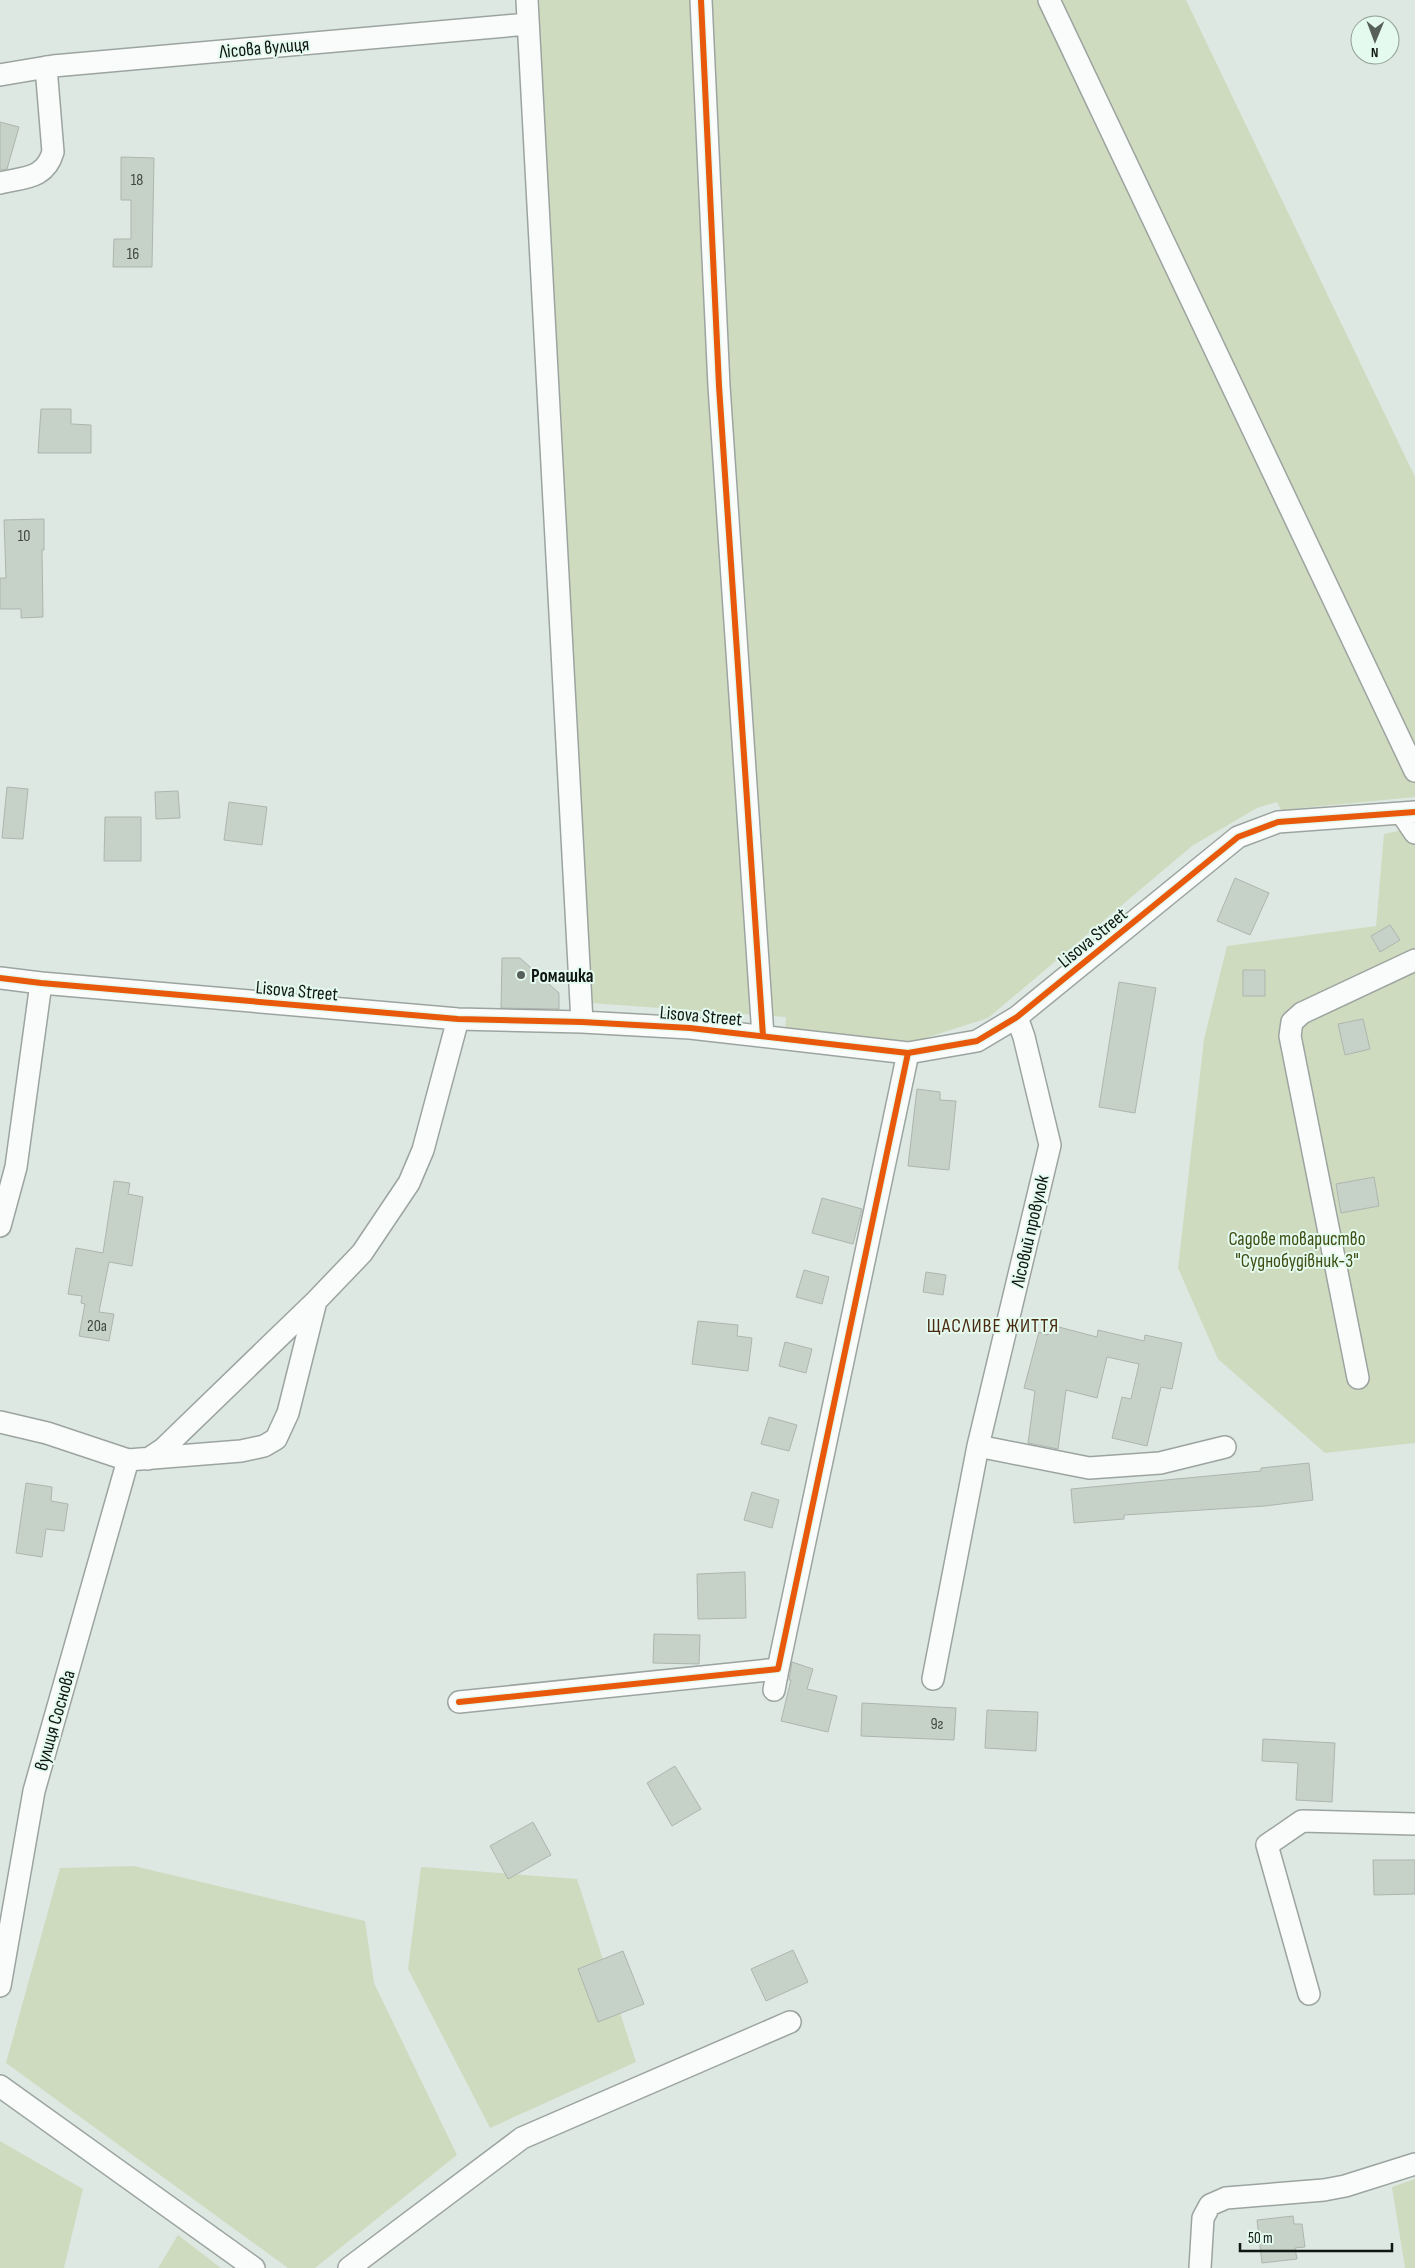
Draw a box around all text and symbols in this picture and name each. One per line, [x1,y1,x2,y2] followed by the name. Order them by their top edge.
[1350,15,1400,65] north arrow
[217,33,310,64] street label: Лісова вулиця
[1371,44,1379,61] text: N
[131,171,143,190] house number: 18
[127,245,139,264] house number: 16
[18,527,30,546] house number: 10
[1054,903,1132,973] street label: Lisova Street
[531,965,594,988] place label: Ромашка
[515,969,527,981] marker: Ромашка
[255,976,339,1007] street label: Lisova Street
[659,1001,743,1032] street label: Lisova Street
[1006,1172,1055,1291] street label: Лісовий провулок
[1228,1228,1366,1273] park label: Садове товариство "Суднобудівник-3"
[927,1314,1059,1338] district label: ЩАСЛИВЕ ЖИТТЯ
[87,1317,107,1336] house number: 20а
[30,1667,81,1773] street label: вулиця Соснова
[931,1715,944,1734] house number: 9г
[1240,2220,1392,2252] scale bar
[1248,2229,1273,2248] text: 50 m

